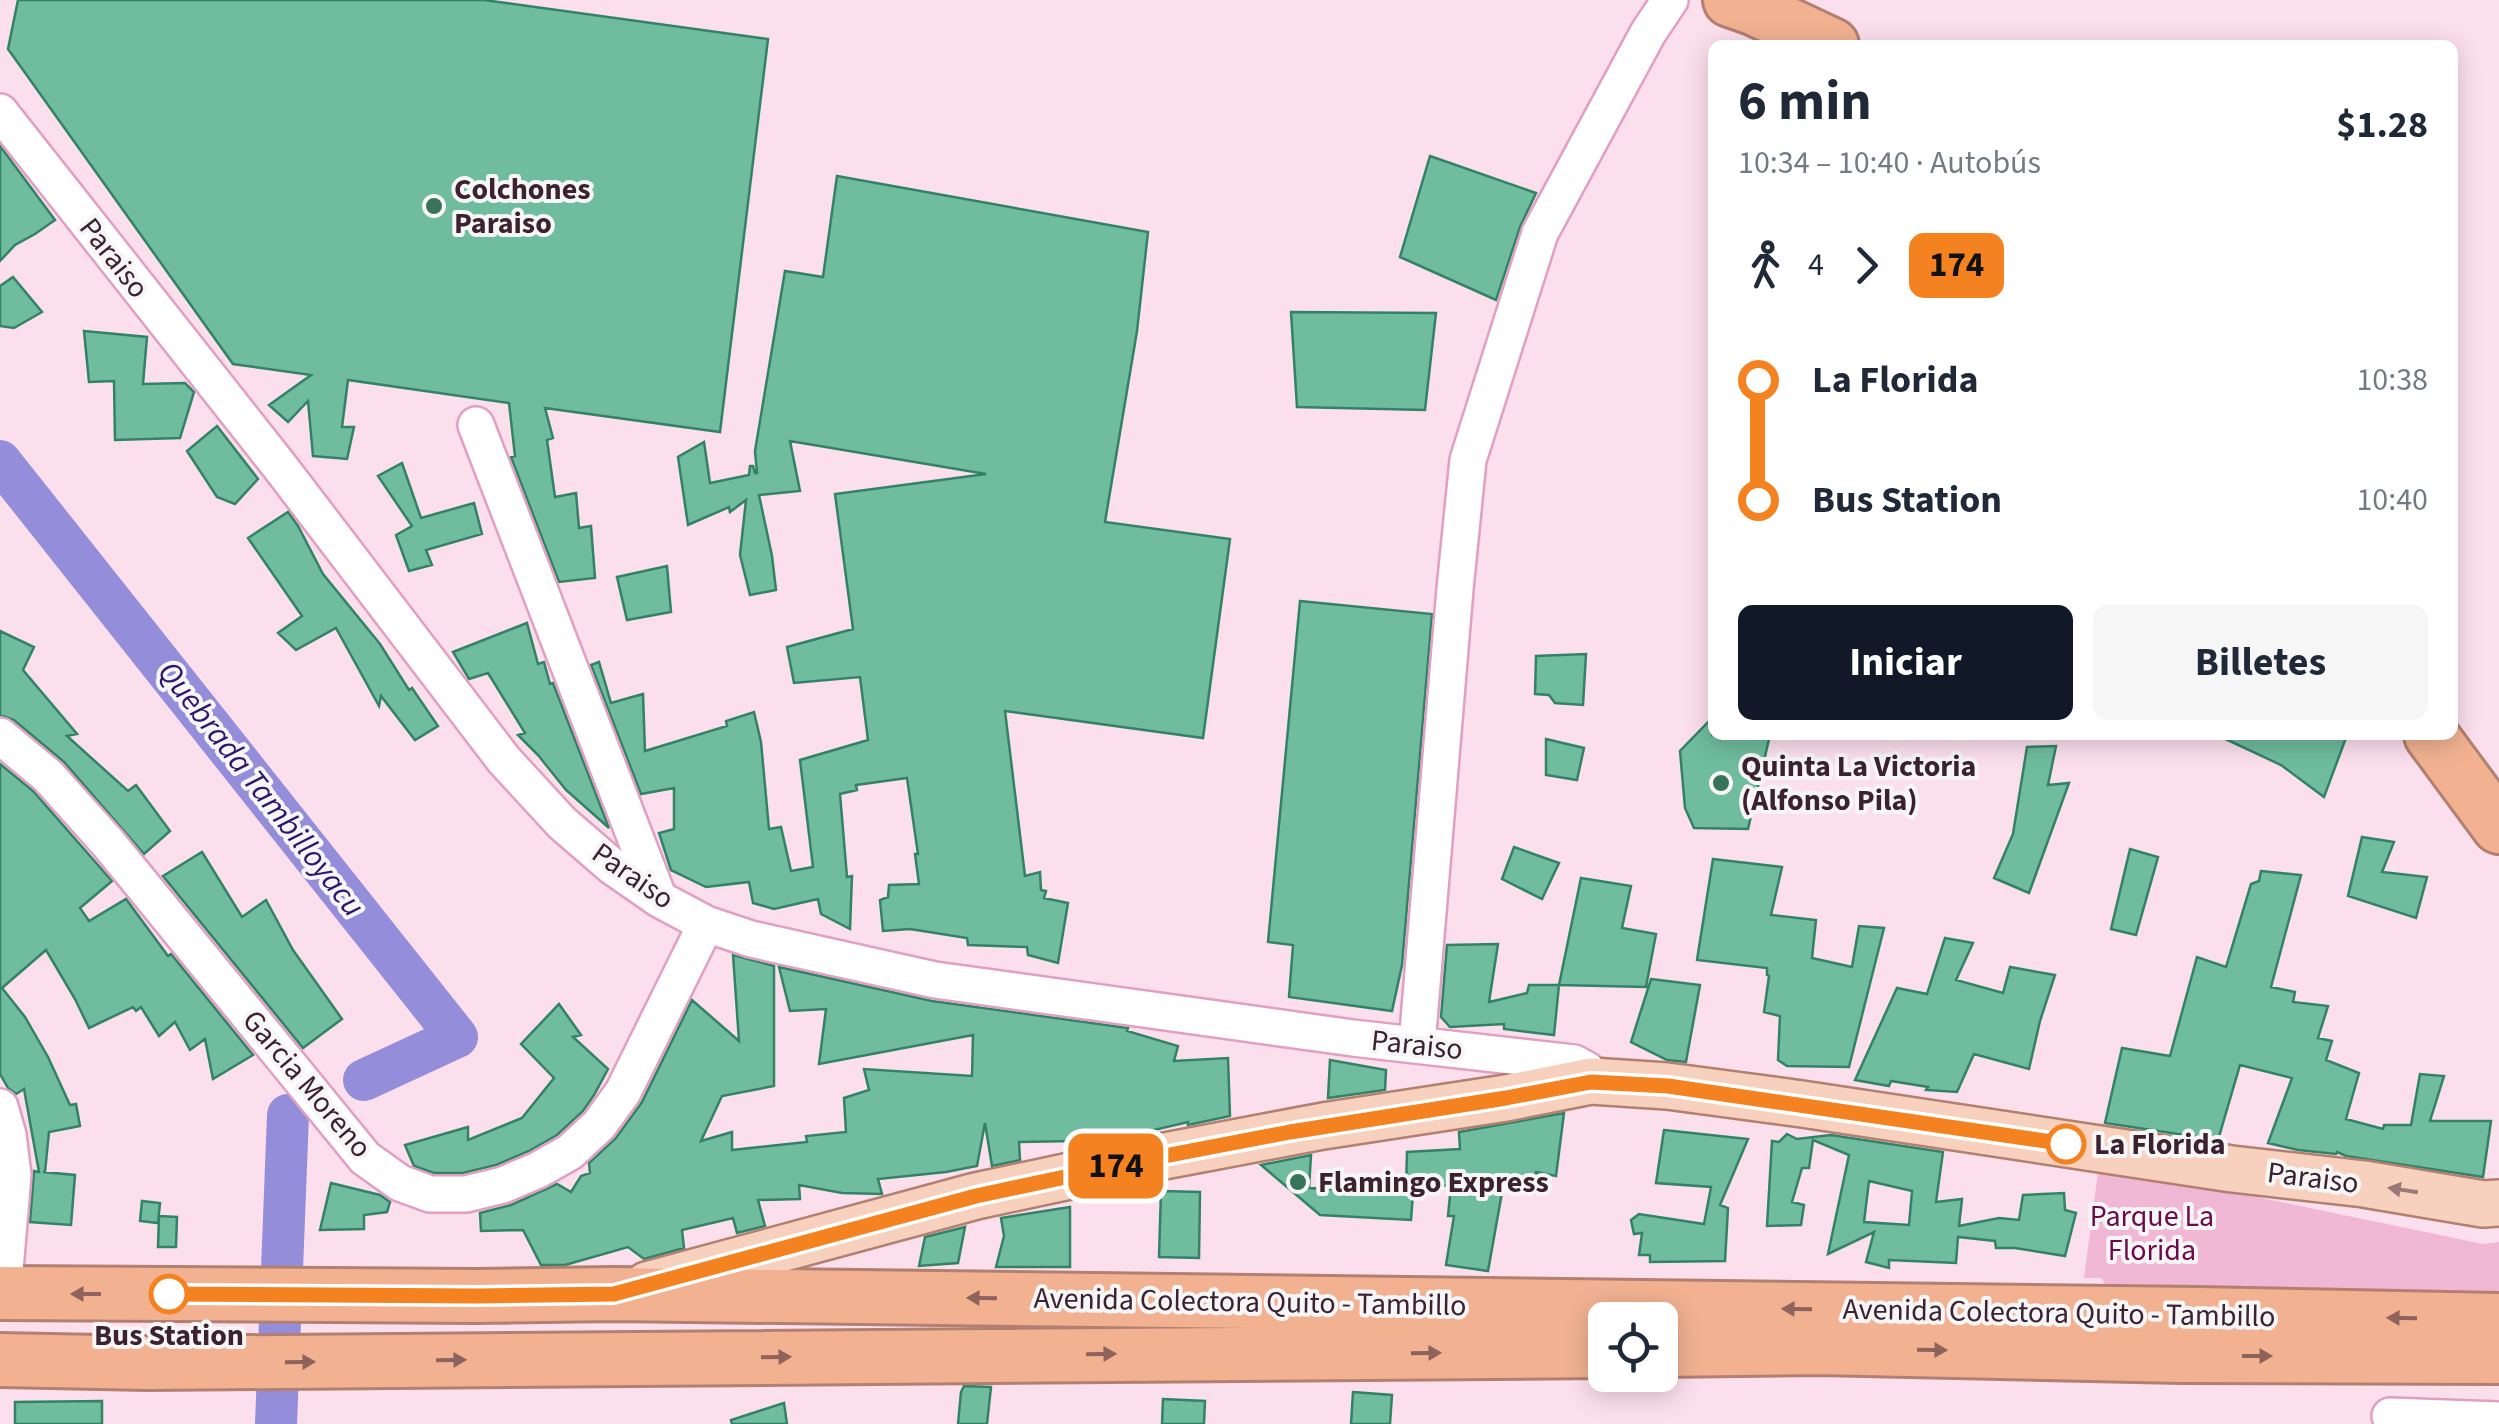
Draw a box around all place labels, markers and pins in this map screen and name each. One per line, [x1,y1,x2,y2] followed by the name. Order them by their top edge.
[454,168,591,245] place label: Colchones Paraiso
[423,195,445,217] marker: Colchones Paraiso
[1741,745,1976,822] place label: Quinta La Victoria (Alfonso Pila)
[1710,772,1732,794] marker: Quinta La Victoria (Alfonso Pila)
[2094,1123,2226,1166] place label: La Florida
[2047,1125,2085,1163] marker: La Florida
[1318,1161,1549,1204] place label: Flamingo Express
[1287,1171,1309,1193] marker: Flamingo Express
[150,1275,188,1313] marker: Bus Station
[94,1314,244,1357] place label: Bus Station

